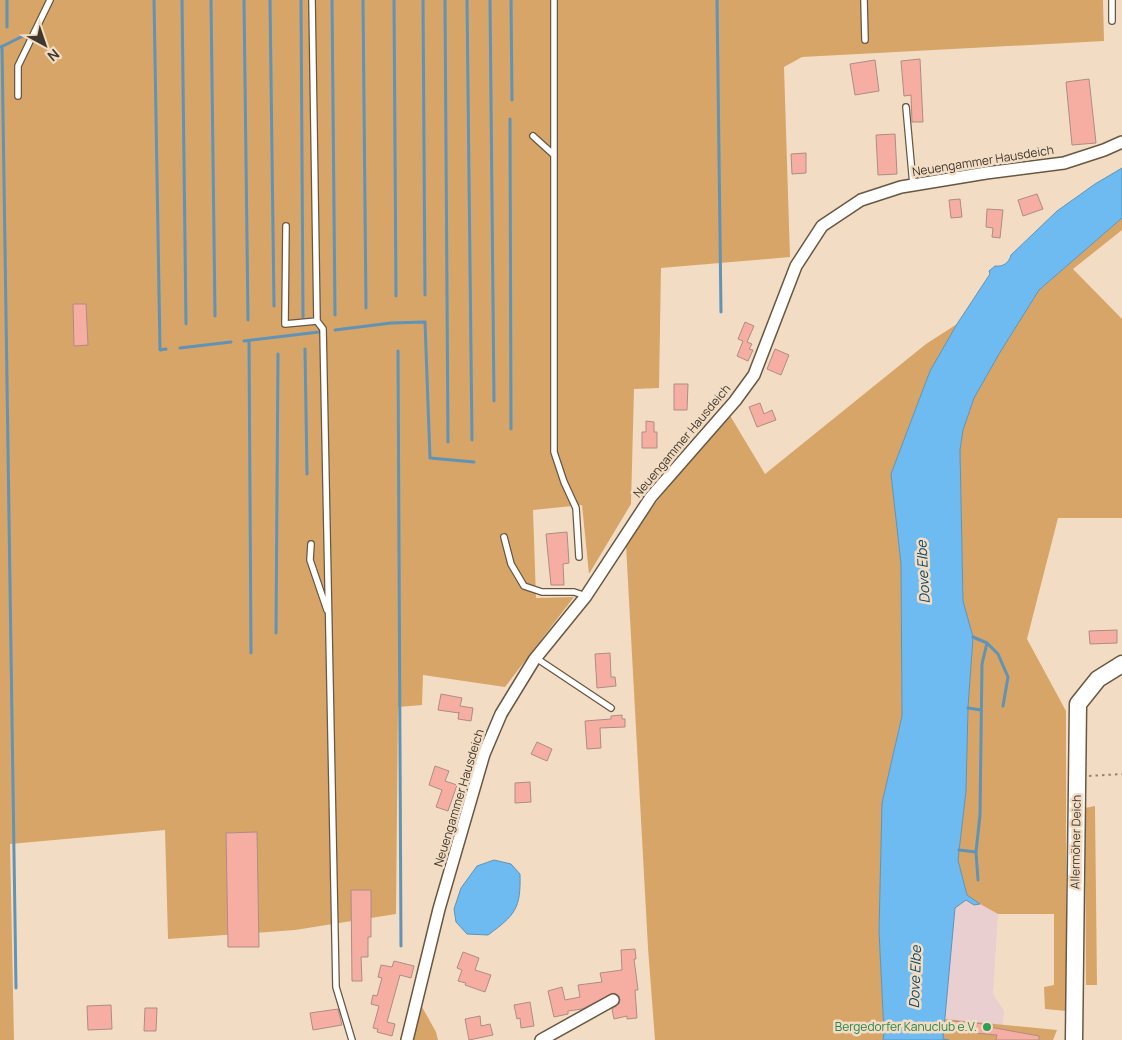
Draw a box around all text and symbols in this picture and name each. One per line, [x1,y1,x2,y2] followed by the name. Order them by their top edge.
[20,20,70,70] north arrow
[44,45,64,66] text: N
[911,141,1055,180] street label: Neuengammer Hausdeich
[629,380,734,501] street label: Neuengammer Hausdeich
[911,539,934,604] water label: Dove Elbe
[429,727,488,869] street label: Neuengammer Hausdeich
[1066,795,1085,889] street label: Allermöher Deich
[904,944,925,1009] water label: Dove Elbe
[835,1018,977,1035] place label: Bergedorfer Kanuclub e.V.
[981,1021,993,1033] marker: Bergedorfer Kanuclub e.V.

